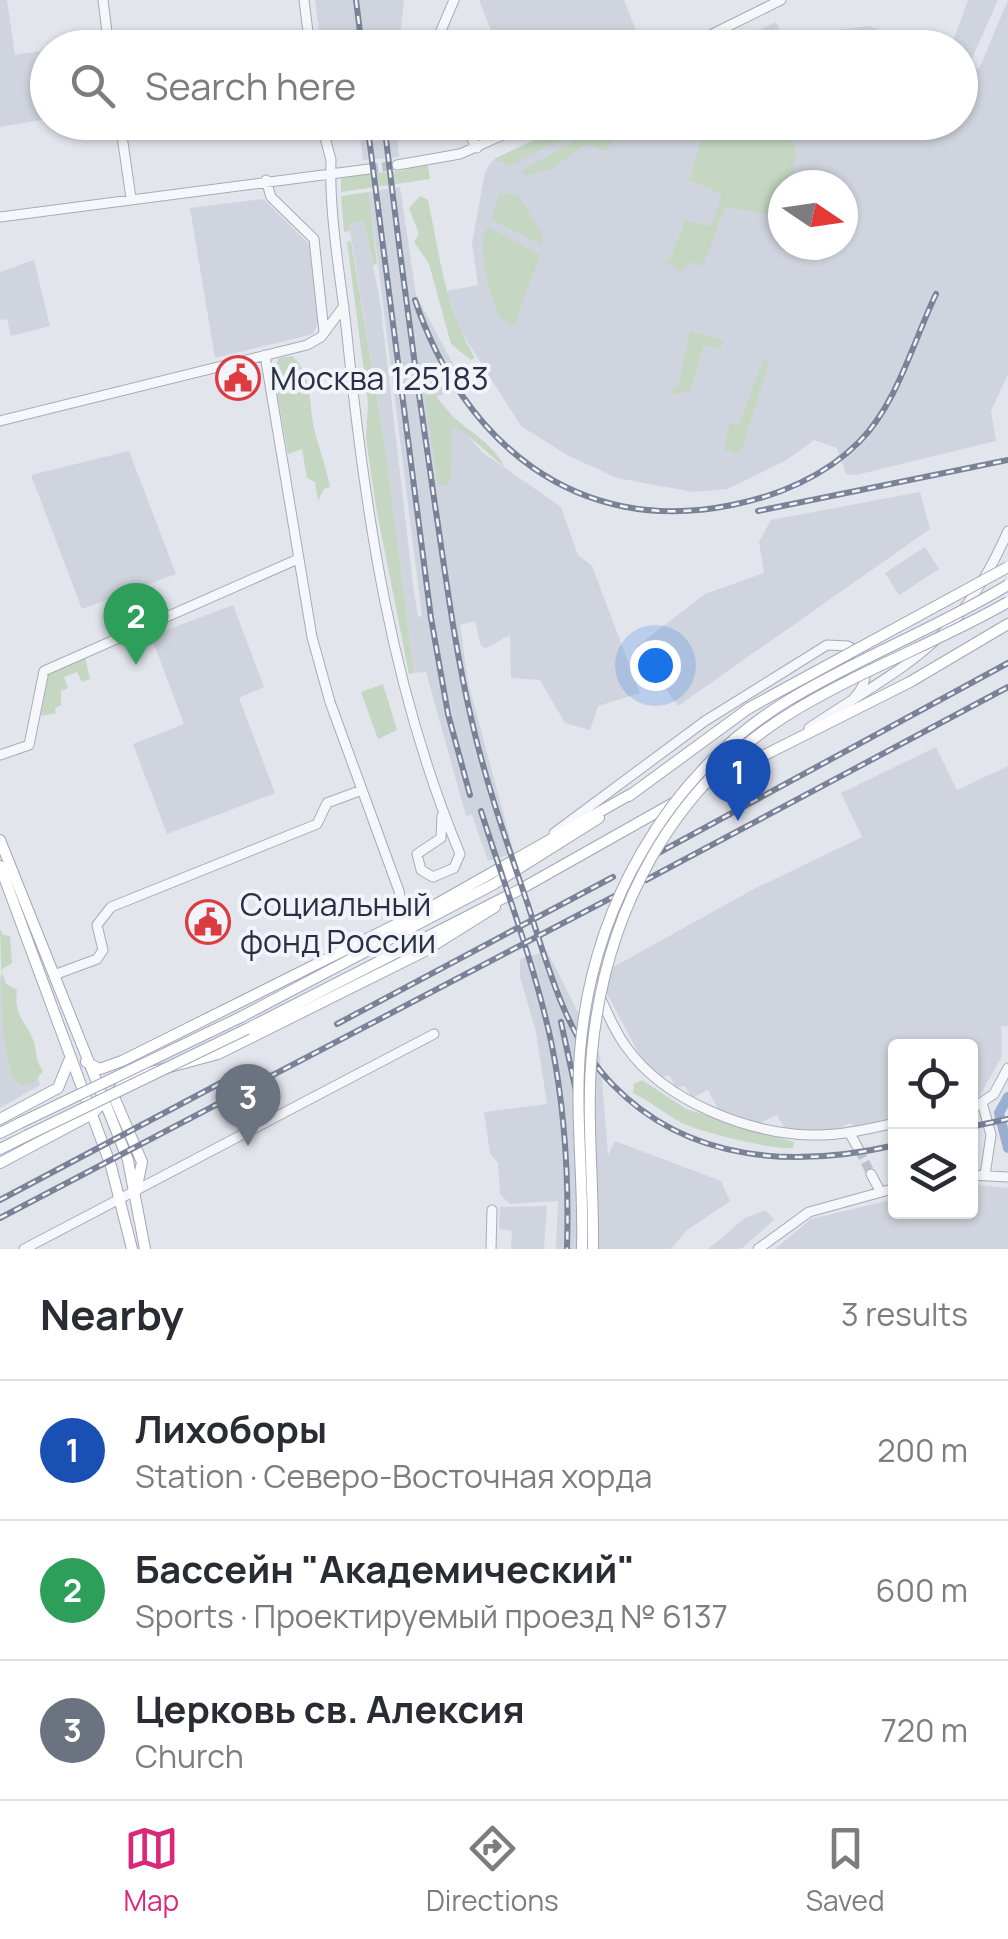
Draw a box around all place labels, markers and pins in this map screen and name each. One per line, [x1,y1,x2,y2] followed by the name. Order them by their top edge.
[215,355,261,401] public building icon: Москва 125183
[270,356,489,400] place label: Москва 125183
[104,582,168,665] pin: 2
[706,738,770,821] pin: 1
[240,882,436,963] place label: Социальный фонд России
[185,899,231,945] public building icon: Социальный фонд России
[216,1064,280,1146] pin: 3

